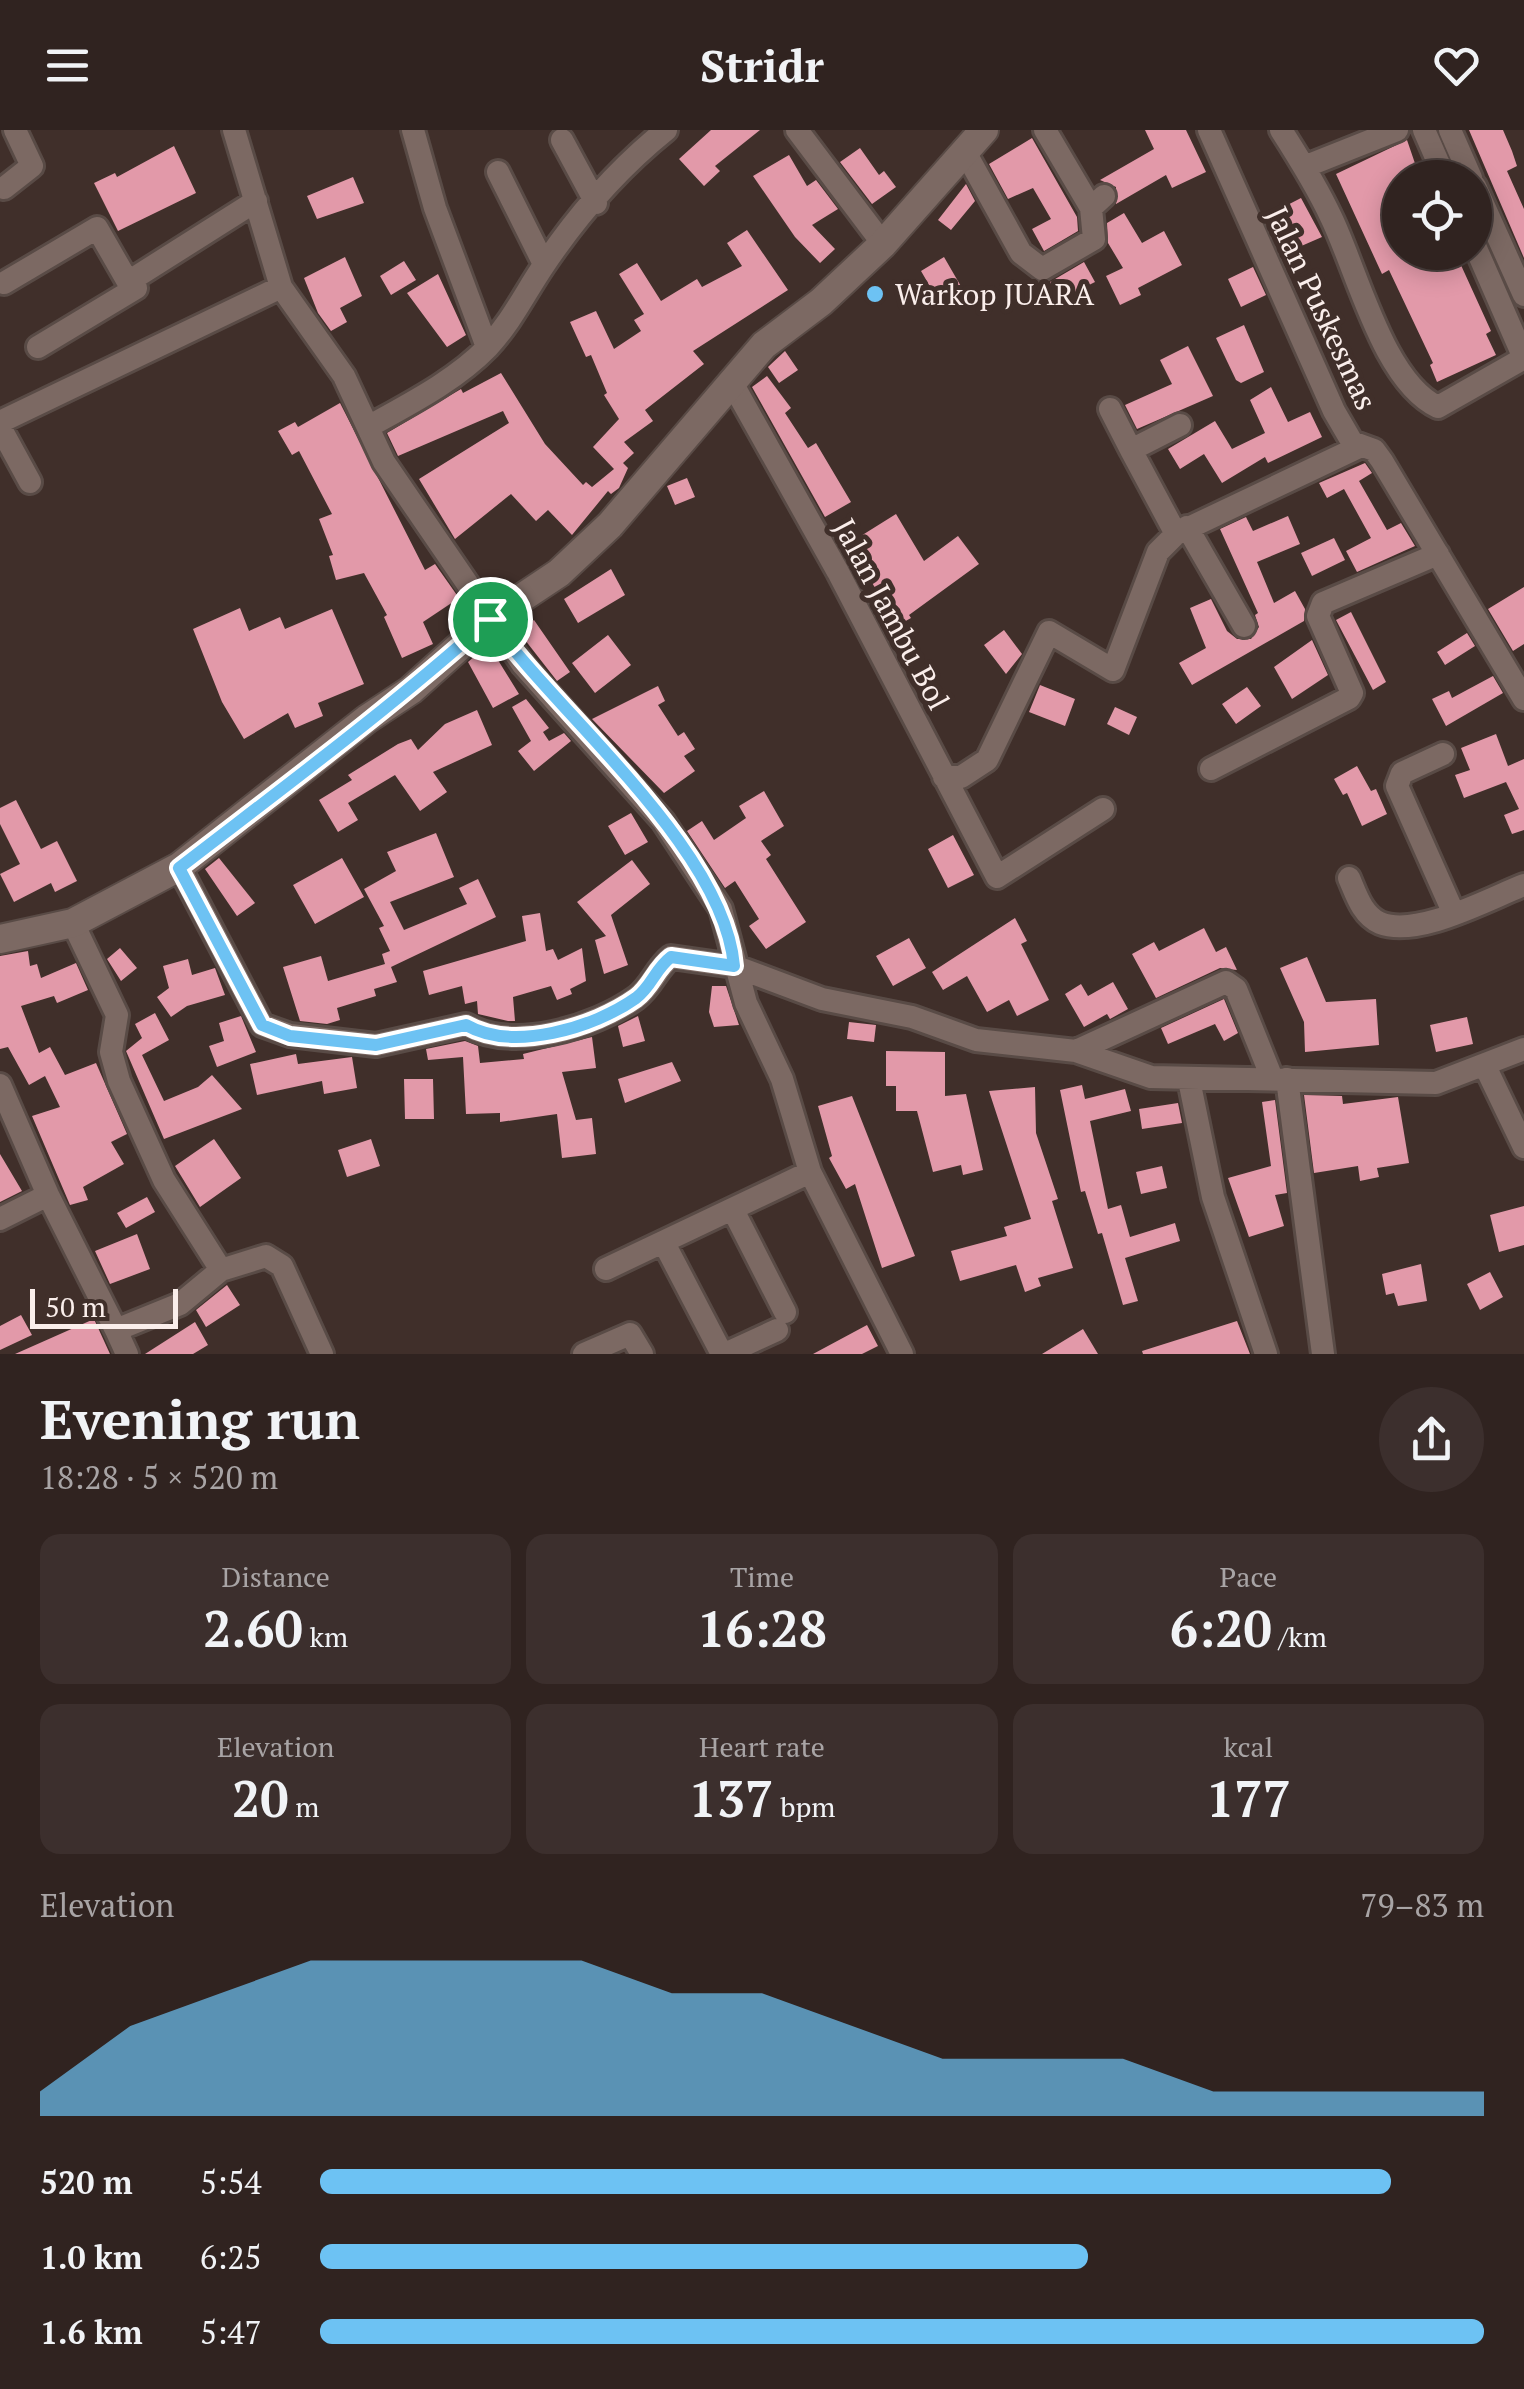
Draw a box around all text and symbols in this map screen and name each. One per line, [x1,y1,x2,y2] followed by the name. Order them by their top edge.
[700,35,824,95] text: Stridr
[40,38,95,93] icon: menu
[1429,38,1484,93] icon: heart
[1382,160,1492,270] map controls
[1382,160,1492,270] button: locate
[1257,200,1387,416] street label: Jalan Puskesmas
[895,274,1095,314] place label: Warkop JUARA
[864,283,886,305] marker: Warkop JUARA
[825,512,959,716] street label: Jalan Jambu Bol
[448,577,533,662] pin
[463,592,518,647] icon: arrive
[30,1284,178,1328] scale bar
[45,1288,106,1325] text: 50 m
[40,1382,360,1455] text: Evening run
[1379,1387,1484,1492] button: share
[40,1456,278,1498] text: 18:28 · 5 × 520 m
[222,1558,330,1595] text: Distance
[730,1558,794,1595] text: Time
[1220,1558,1277,1595] text: Pace
[203,1595,303,1661] text: 2.60
[697,1595,827,1661] text: 16:28
[1170,1595,1272,1661] text: 6:20
[303,1618,348,1655] text: km
[1272,1618,1327,1655] text: /km
[217,1728,334,1765] text: Elevation
[699,1728,825,1765] text: Heart rate
[1223,1728,1273,1765] text: kcal
[232,1765,288,1831] text: 20
[689,1765,773,1831] text: 137
[1206,1765,1291,1831] text: 177
[288,1788,319,1825] text: m
[773,1788,835,1825] text: bpm
[40,1884,174,1926] text: Elevation
[1360,1884,1484,1926] text: 79–83 m
[40,2161,132,2203] text: 520 m
[200,2161,262,2203] text: 5:54
[40,2236,143,2278] text: 1.0 km
[200,2236,262,2278] text: 6:25
[40,2311,143,2353] text: 1.6 km
[200,2311,262,2353] text: 5:47

